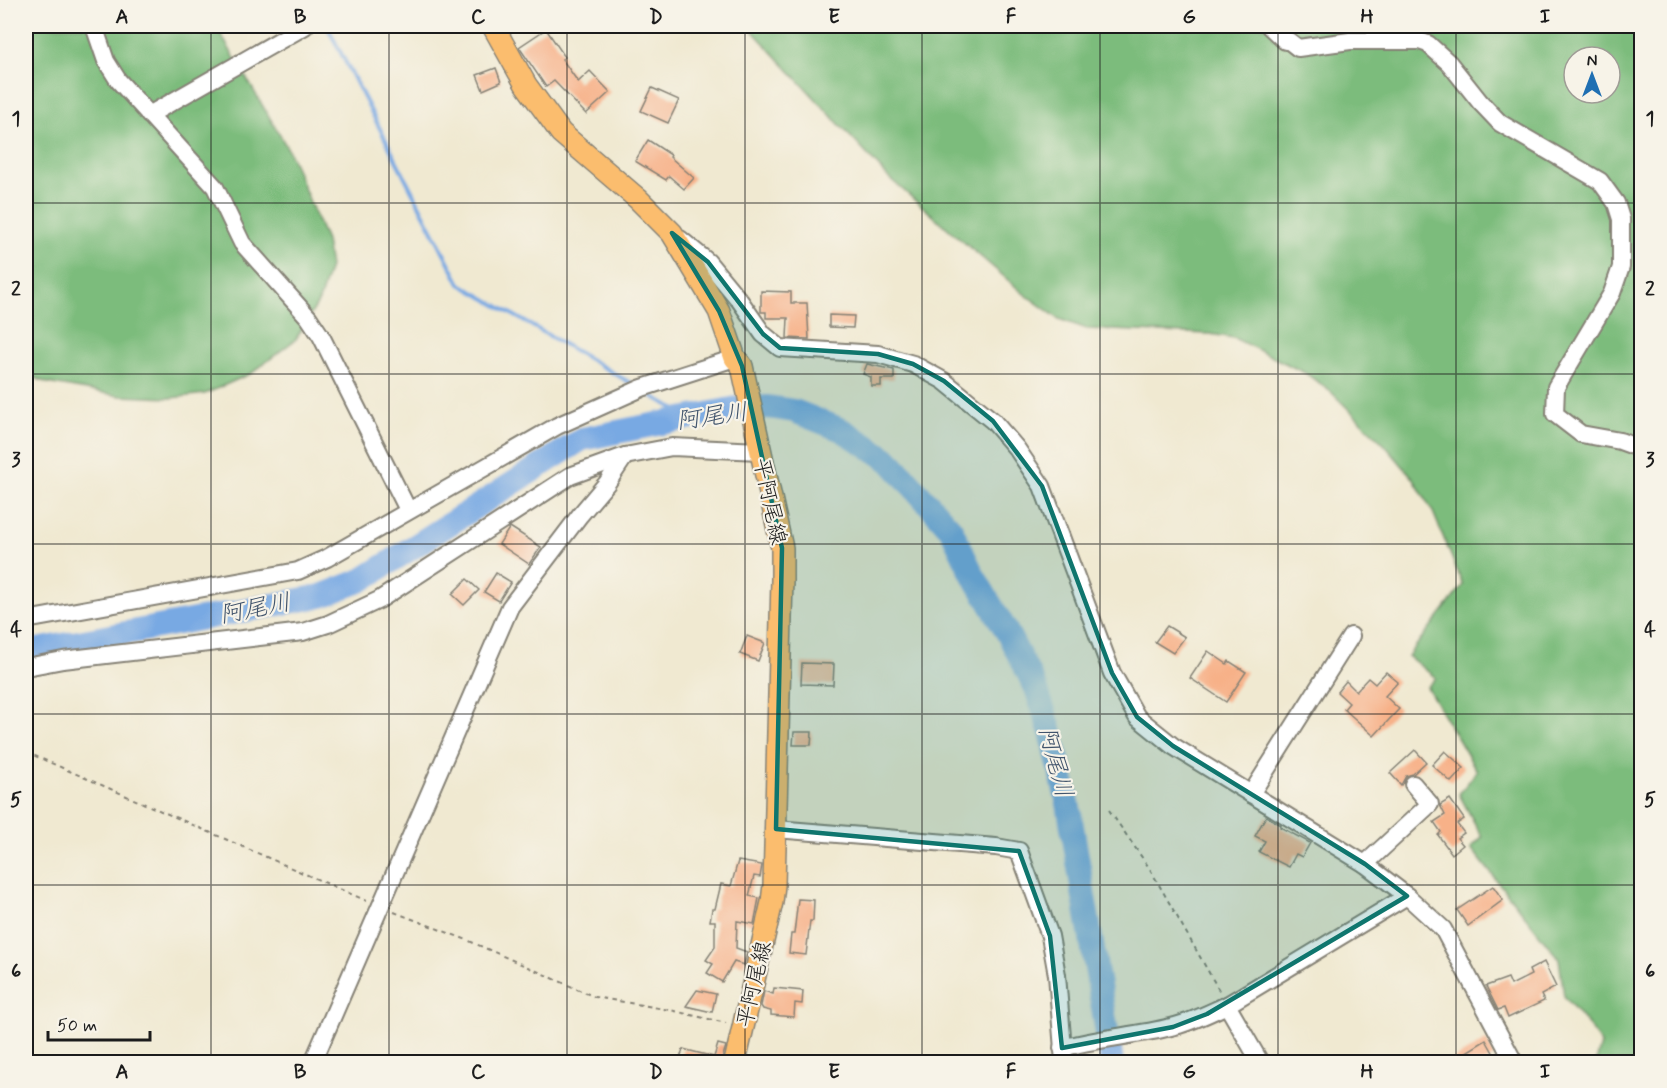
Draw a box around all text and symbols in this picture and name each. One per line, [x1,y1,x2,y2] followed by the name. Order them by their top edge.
[115,4,129,31] text: A
[294,4,307,31] text: B
[471,4,486,31] text: C
[649,4,663,31] text: D
[828,4,840,31] text: E
[1006,4,1017,31] text: F
[1182,4,1196,31] text: G
[1360,4,1374,31] text: H
[1540,4,1550,31] text: I
[1562,45,1622,105] north arrow
[1587,51,1597,72] text: N
[12,106,20,133] text: 1
[1646,106,1654,133] text: 1
[11,276,21,303] text: 2
[1645,276,1655,303] text: 2
[674,397,750,438] water label: 阿尾川
[11,447,21,474] text: 3
[1645,447,1655,474] text: 3
[746,455,792,547] street label: 平阿尾線
[217,587,294,632] water label: 阿尾川
[10,617,22,644] text: 4
[1644,617,1656,644] text: 4
[1030,724,1079,801] water label: 阿尾川
[10,787,22,814] text: 5
[1644,787,1656,814] text: 5
[731,938,778,1030] street label: 平阿尾線
[11,958,21,985] text: 6
[1645,958,1655,985] text: 6
[48,1004,150,1042] scale bar
[57,1014,97,1038] text: 50 m
[115,1059,129,1086] text: A
[294,1059,307,1086] text: B
[471,1059,486,1086] text: C
[649,1059,663,1086] text: D
[828,1059,840,1086] text: E
[1006,1059,1017,1086] text: F
[1182,1059,1196,1086] text: G
[1360,1059,1374,1086] text: H
[1540,1059,1550,1086] text: I

